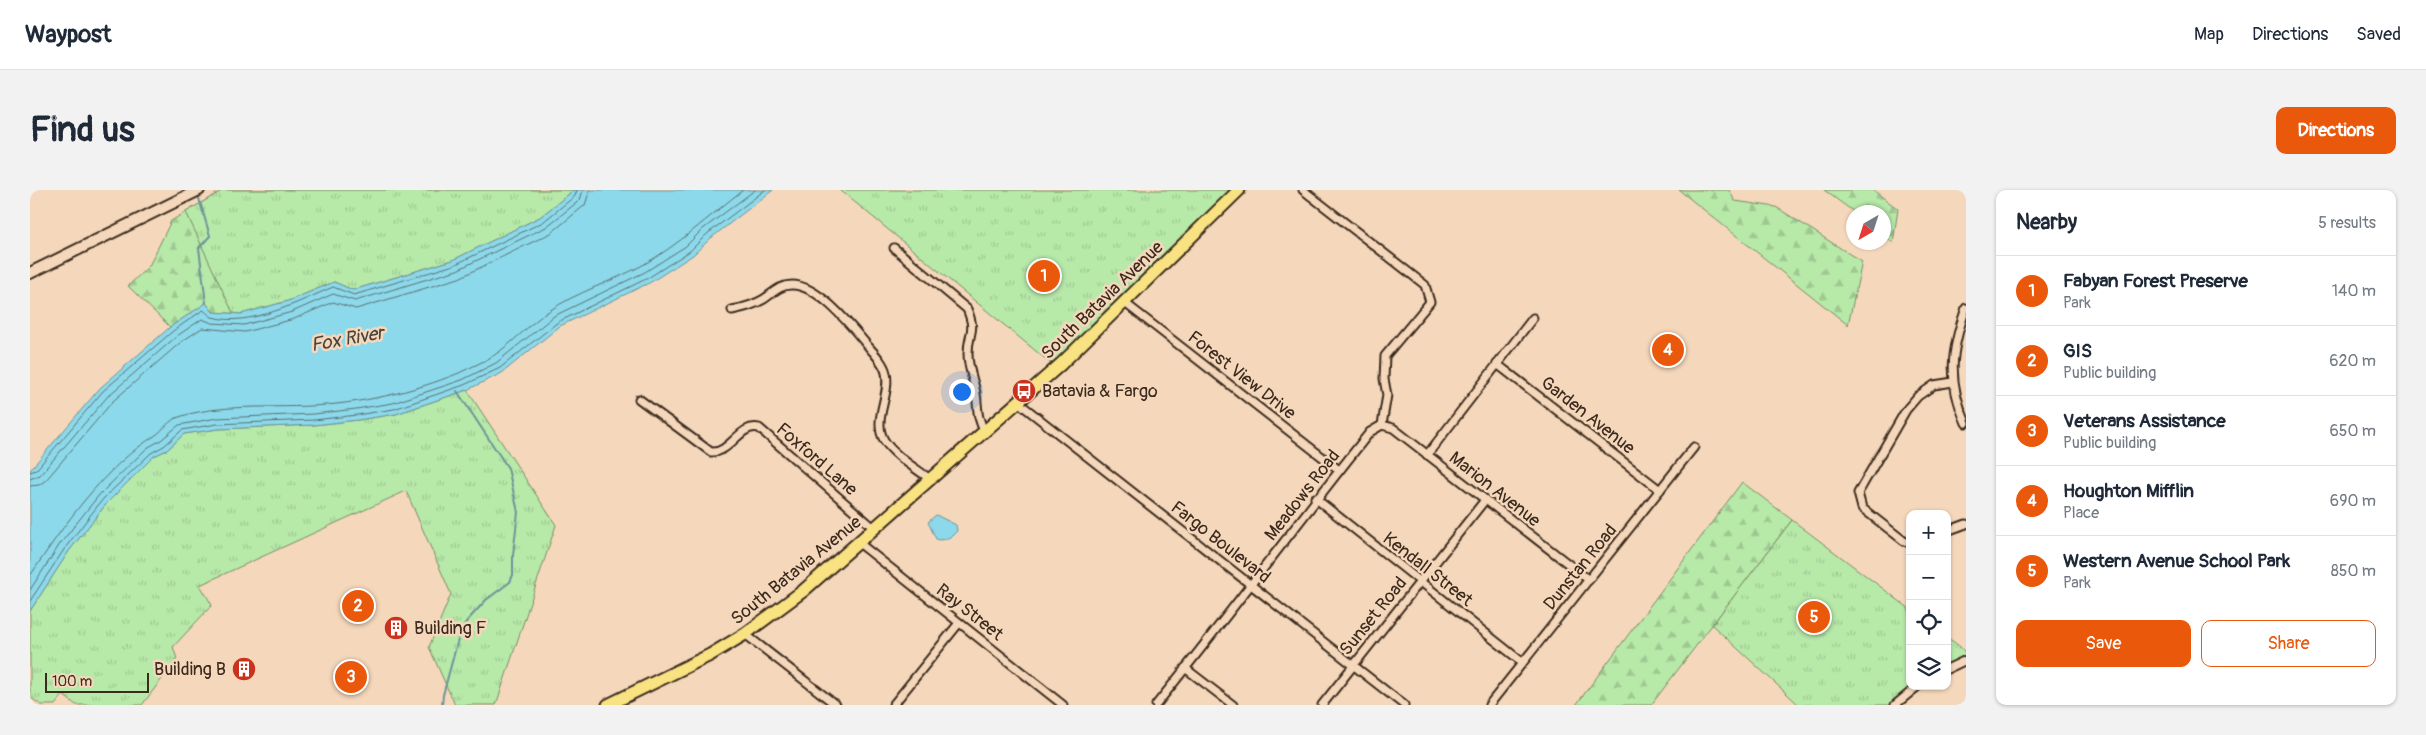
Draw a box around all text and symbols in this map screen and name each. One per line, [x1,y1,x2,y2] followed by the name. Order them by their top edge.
[25,20,112,49] text: Waypost
[2194,23,2224,46] text: Map
[2252,23,2328,46] text: Directions
[2356,23,2401,46] text: Saved
[2276,107,2396,154] button: Directions
[30,108,135,152] text: Find us
[1846,205,1891,250] north arrow
[2016,209,2077,236] text: Nearby
[2318,213,2376,233] text: 5 results
[1036,236,1168,365] street label: South Batavia Avenue
[1028,257,1060,295] pin: 1
[2063,269,2248,293] text: Fabyan Forest Preserve
[2029,281,2035,301] text: 1
[2332,281,2376,301] text: 140 m
[2063,293,2091,313] text: Park
[309,320,388,357] water label: Fox River
[1183,326,1301,425] street label: Forest View Drive
[1652,331,1684,369] pin: 4
[2063,339,2092,363] text: GIS
[2028,351,2036,371] text: 2
[2329,351,2376,371] text: 620 m
[2063,363,2156,383] text: Public building
[1536,371,1640,459] street label: Garden Avenue
[1011,378,1037,404] bus stop icon: Batavia & Fargo
[949,379,975,405] your location
[1042,380,1158,403] place label: Batavia & Fargo
[2063,409,2226,433] text: Veterans Assistance
[771,418,862,501] street label: Foxford Lane
[2028,421,2036,441] text: 3
[2329,421,2376,441] text: 650 m
[2063,433,2156,453] text: Public building
[1260,445,1345,546] street label: Meadows Road
[1444,447,1545,532] street label: Marion Avenue
[2063,479,2194,503] text: Houghton Mifflin
[2027,491,2037,511] text: 4
[2330,491,2376,511] text: 690 m
[1166,496,1275,589] street label: Fargo Boulevard
[2063,503,2099,523] text: Place
[1906,510,1951,690] map controls
[1906,510,1951,555] button: +
[726,511,866,630] street label: South Batavia Avenue
[1539,520,1622,615] street label: Dunstan Road
[1378,527,1478,612] street label: Kendall Street
[2063,549,2290,573] text: Western Avenue School Park
[1906,555,1951,600] button: −
[2028,561,2036,581] text: 5
[2331,561,2376,581] text: 850 m
[1335,572,1412,660] street label: Sunset Road
[2063,573,2091,593] text: Park
[931,579,1009,646] street label: Ray Street
[342,587,374,625] pin: 2
[1798,598,1830,636] pin: 5
[1906,600,1951,645] button: locate
[383,615,409,641] building icon: Building F
[414,617,487,640] place label: Building F
[2016,620,2191,667] button: Save
[2201,620,2376,667] button: Share
[1906,645,1951,690] button: layers
[231,656,257,682] building icon: Building B
[154,658,226,681] place label: Building B
[335,658,367,696] pin: 3
[45,670,149,693] scale bar
[52,673,92,690] text: 100 m

